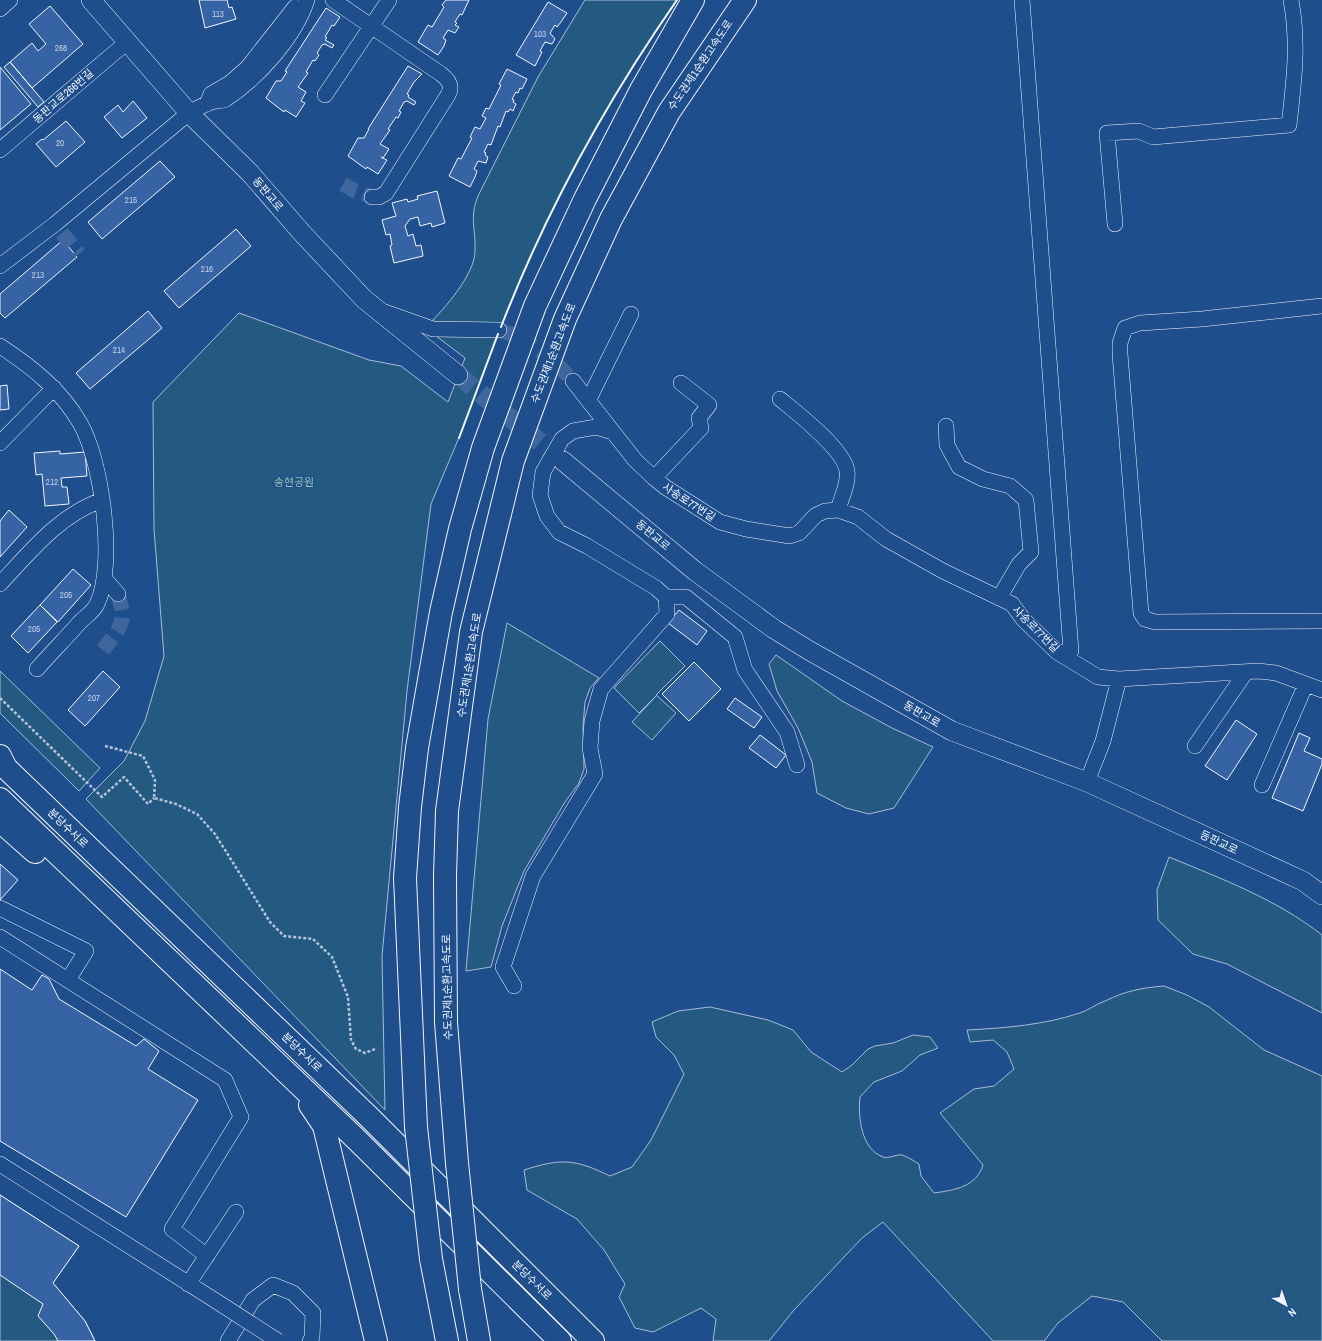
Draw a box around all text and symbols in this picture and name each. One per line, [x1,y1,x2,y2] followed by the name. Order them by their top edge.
[212,8,224,20] house number: 113
[664,17,736,113] street label: 수도권제1순환고속도로
[534,28,546,40] house number: 103
[55,42,67,54] house number: 268
[30,66,96,126] street label: 동판교로266번길
[56,137,64,149] house number: 20
[250,174,286,214] street label: 동판교로
[125,194,137,206] house number: 215
[201,263,213,275] house number: 216
[32,269,44,281] house number: 213
[527,301,579,405] street label: 수도권제1순환고속도로
[113,344,125,356] house number: 214
[274,475,314,489] park label: 송현공원
[46,476,58,488] house number: 212
[660,480,718,524] street label: 사송로77번길
[633,517,673,553] street label: 동판교로
[60,589,72,601] house number: 205
[1010,603,1062,655] street label: 사송로77번길
[454,611,484,719] street label: 수도권제1순환고속도로
[28,623,40,635] house number: 205
[88,692,100,704] house number: 207
[901,698,943,730] street label: 동판교로
[45,805,91,851] street label: 분당수서로
[1198,827,1240,857] street label: 동판교로
[439,934,455,1040] street label: 수도권제1순환고속도로
[279,1029,325,1075] street label: 분당수서로
[509,1257,555,1303] street label: 분당수서로
[1266,1285,1306,1325] north arrow
[1285,1305,1299,1320] text: N

